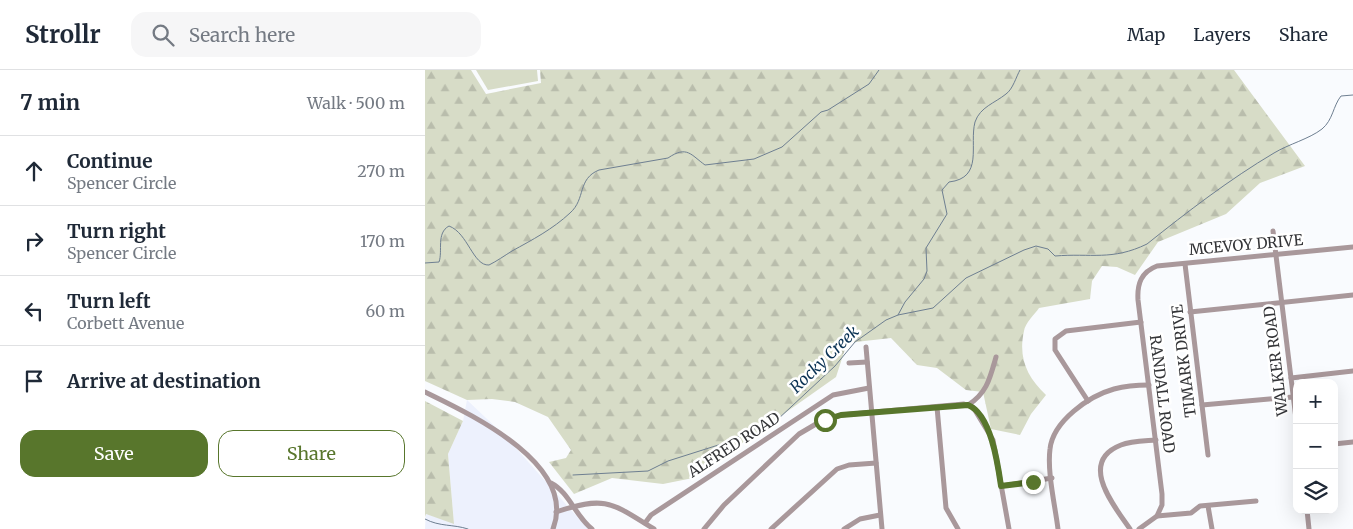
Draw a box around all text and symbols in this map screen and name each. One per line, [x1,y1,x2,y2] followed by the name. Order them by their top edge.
[131,12,481,57] search box
[25,19,101,50] text: Strollr
[149,21,177,49] icon: search
[189,23,295,47] text: Search here
[1127,23,1165,46] text: Map
[1193,23,1251,46] text: Layers
[1279,23,1328,46] text: Share
[20,89,80,116] text: 7 min
[307,93,405,113] text: Walk · 500 m
[67,149,153,173] text: Continue
[20,157,48,185] icon: ahead
[357,161,405,181] text: 270 m
[67,173,176,193] text: Spencer Circle
[67,219,166,243] text: Turn right
[20,227,48,255] icon: right
[1188,230,1304,259] street label: MCEVOY DRIVE
[360,231,405,251] text: 170 m
[67,243,176,263] text: Spencer Circle
[67,289,151,313] text: Turn left
[20,297,48,325] icon: left
[365,301,405,321] text: 60 m
[1167,303,1200,419] street label: TIMARK DRIVE
[1259,305,1292,418] street label: WALKER ROAD
[67,313,184,333] text: Corbett Avenue
[785,321,863,397] water label: Rocky Creek
[1146,334,1179,454] street label: RANDALL ROAD
[20,367,48,395] icon: arrive
[67,369,261,393] text: Arrive at destination
[1293,379,1338,514] map controls
[1293,379,1338,424] button: +
[683,408,783,482] street label: ALFRED ROAD
[814,409,837,432] route start
[1293,424,1338,469] button: −
[20,430,208,477] button: Save
[218,430,405,477] button: Share
[1293,469,1338,514] button: layers
[1022,471,1045,494] route end

